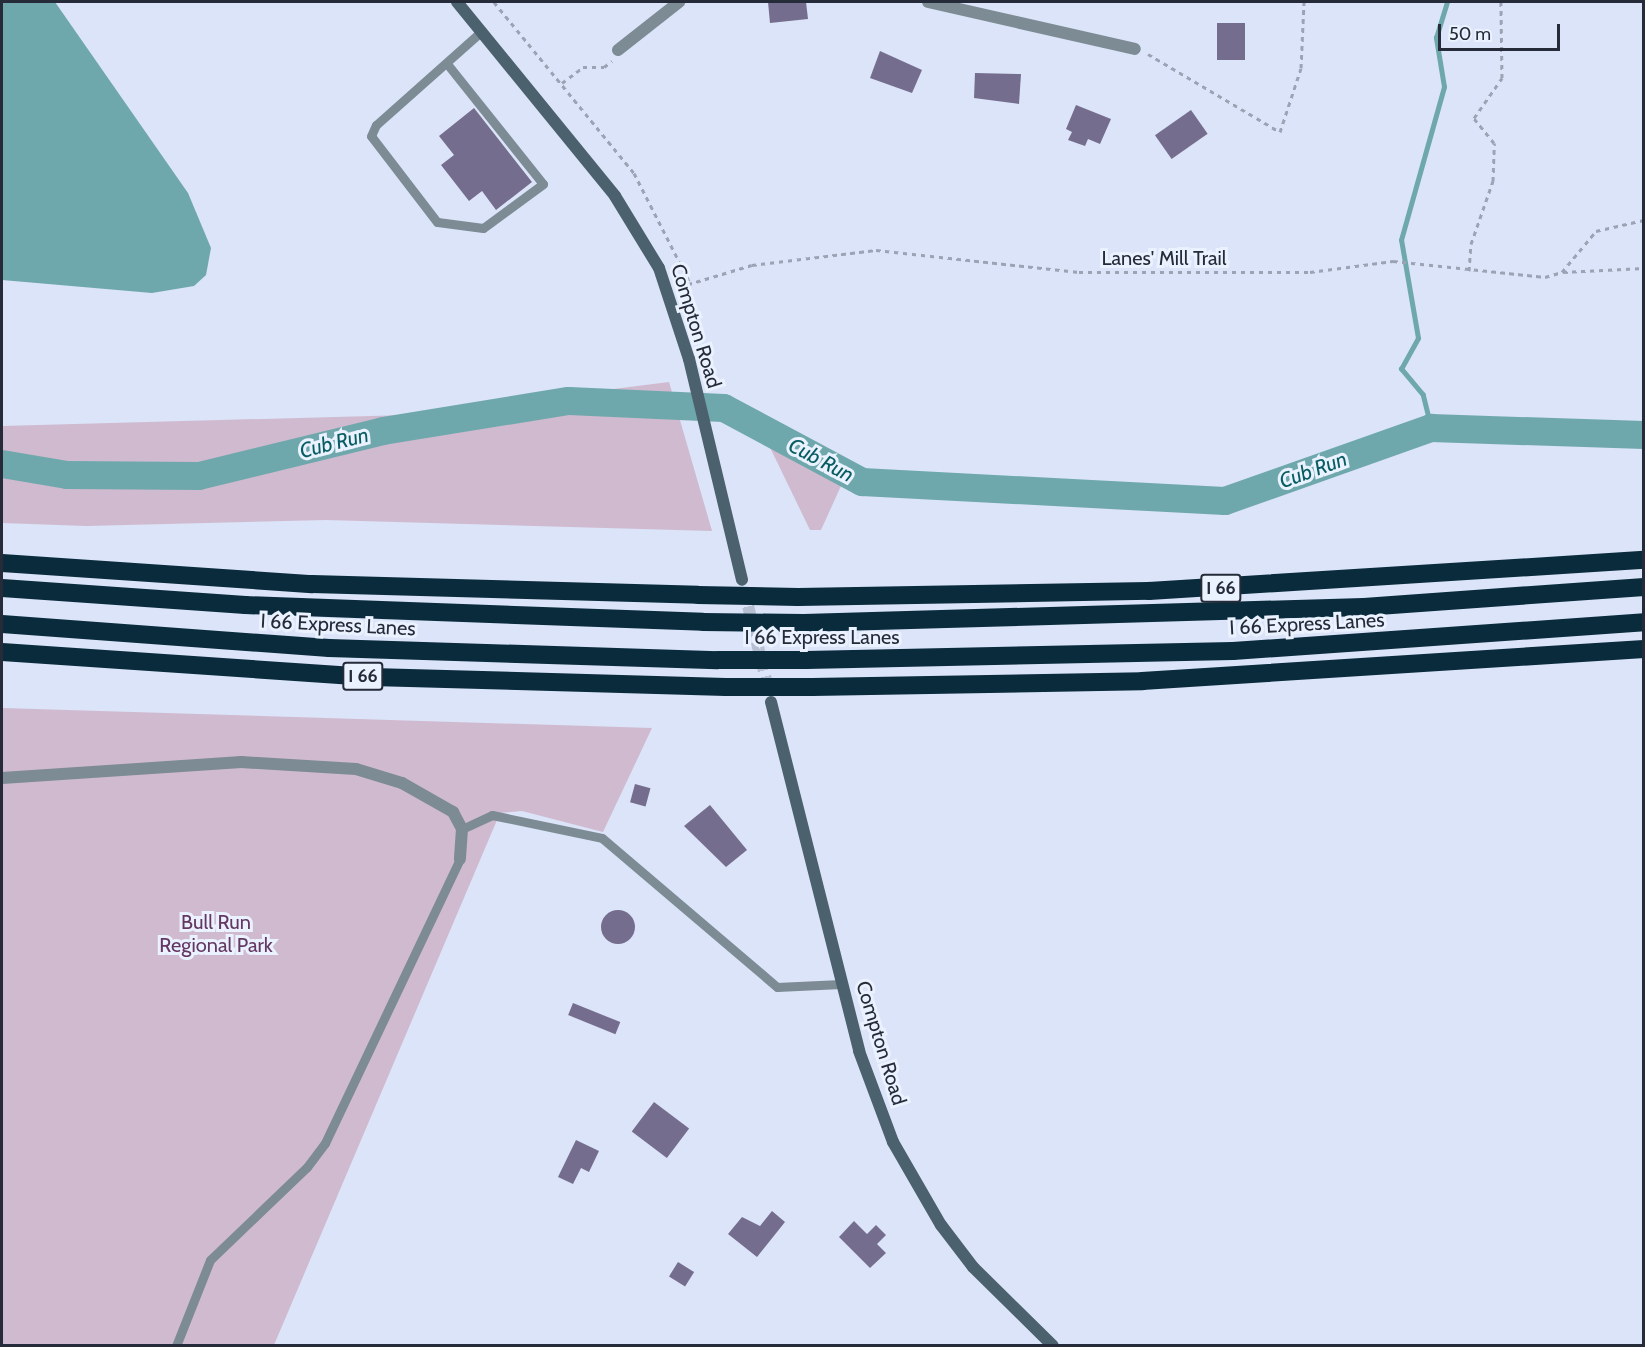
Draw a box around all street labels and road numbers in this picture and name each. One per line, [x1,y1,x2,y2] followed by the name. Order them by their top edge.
[1101,246,1227,270] street label: Lanes' Mill Trail
[666,261,726,391] street label: Compton Road
[1200,573,1242,603] road number: I 66
[1229,608,1385,640] street label: I 66 Express Lanes
[260,609,416,641] street label: I 66 Express Lanes
[744,625,900,649] street label: I 66 Express Lanes
[342,661,384,691] road number: I 66
[851,978,911,1108] street label: Compton Road

